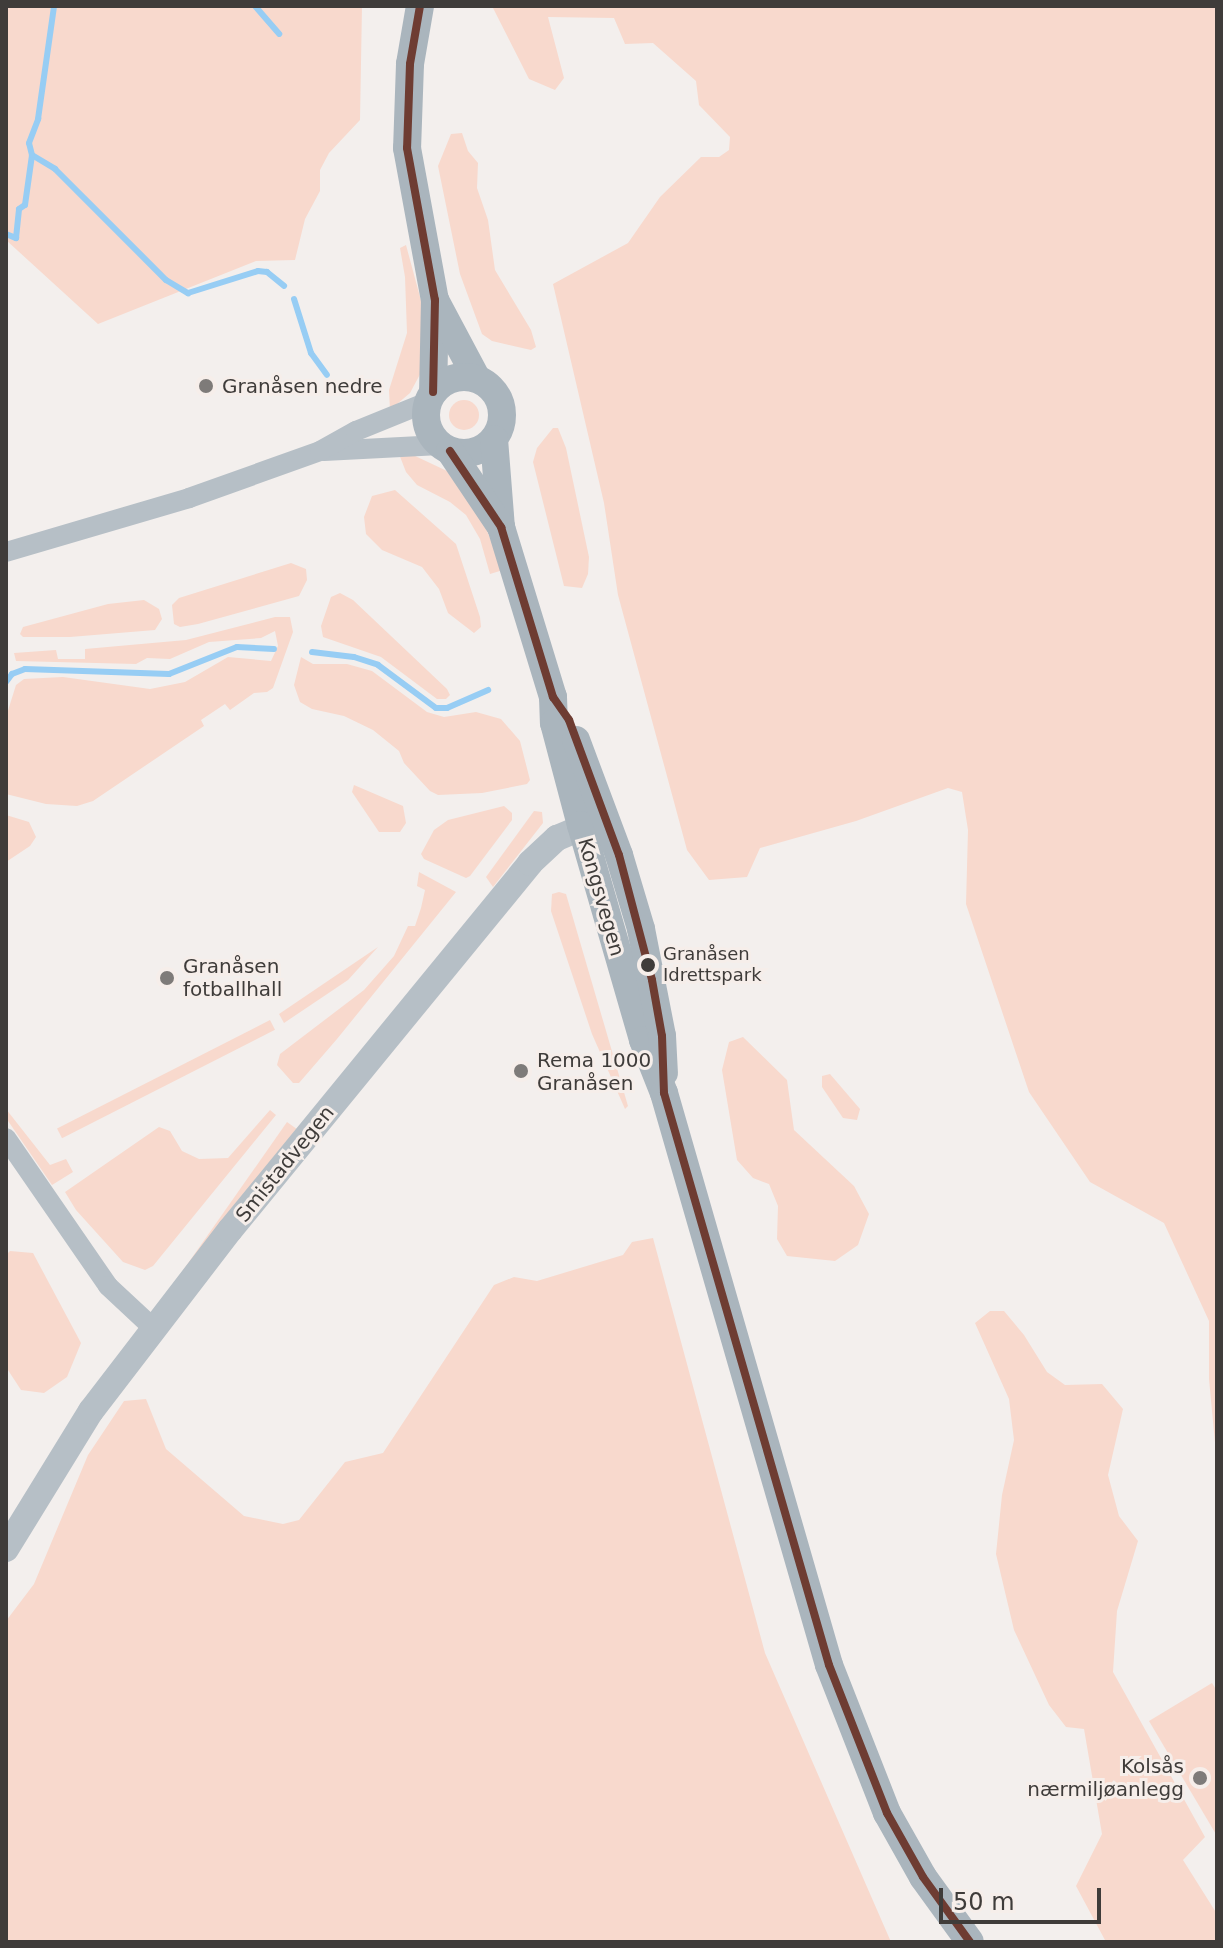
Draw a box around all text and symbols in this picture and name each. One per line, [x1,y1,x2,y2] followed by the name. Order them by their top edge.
[222,374,382,398] place label: Granåsen nedre
[197,377,215,395] marker: Granåsen nedre
[573,835,629,959] street label: Kongsvegen
[663,944,762,986] place label: Granåsen Idrettspark
[183,954,282,1001] place label: Granåsen fotballhall
[640,957,656,973] marker: Granåsen Idrettspark
[158,969,176,987] marker: Granåsen fotballhall
[537,1048,651,1095] place label: Rema 1000 Granåsen
[512,1062,530,1080] marker: Rema 1000 Granåsen
[231,1101,339,1227] street label: Smistadvegen
[1027,1754,1184,1801] place label: Kolsås nærmiljøanlegg
[1191,1769,1209,1787] marker: Kolsås nærmiljøanlegg
[943,1872,1105,1922] scale bar
[953,1888,1015,1916] text: 50 m

